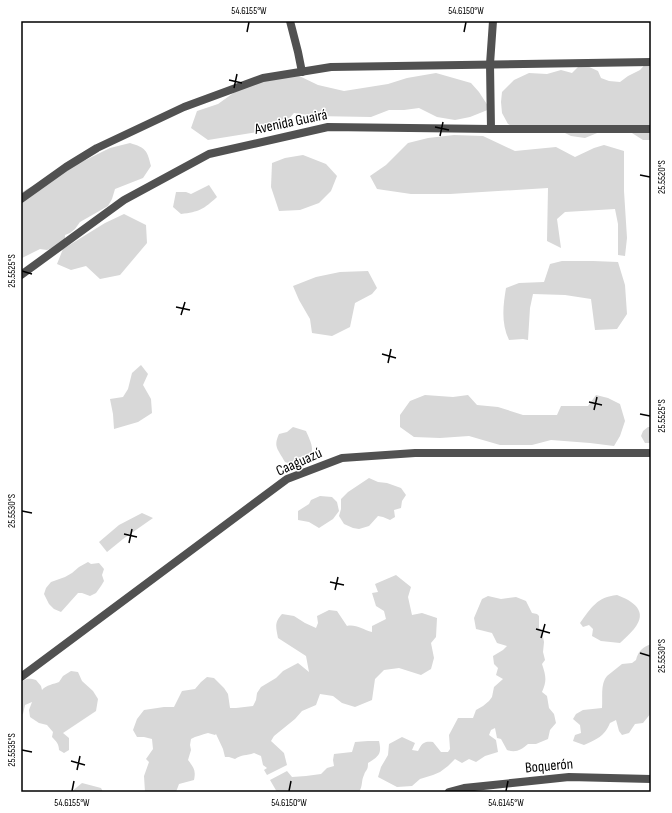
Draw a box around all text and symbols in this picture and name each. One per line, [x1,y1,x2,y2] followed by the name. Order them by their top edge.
[231,5,267,17] text: 54.6155°W
[448,5,484,17] text: 54.6150°W
[252,105,329,139] street label: Avenida Guairá
[656,160,668,194] text: 25.5520°S
[6,254,18,288] text: 25.5525°S
[656,399,668,433] text: 25.5525°S
[273,444,325,480] street label: Caaguazú
[6,494,18,528] text: 25.5530°S
[656,639,668,673] text: 25.5530°S
[6,733,18,767] text: 25.5535°S
[524,754,574,778] street label: Boquerón
[54,797,90,809] text: 54.6155°W
[271,797,307,809] text: 54.6150°W
[488,797,524,809] text: 54.6145°W

